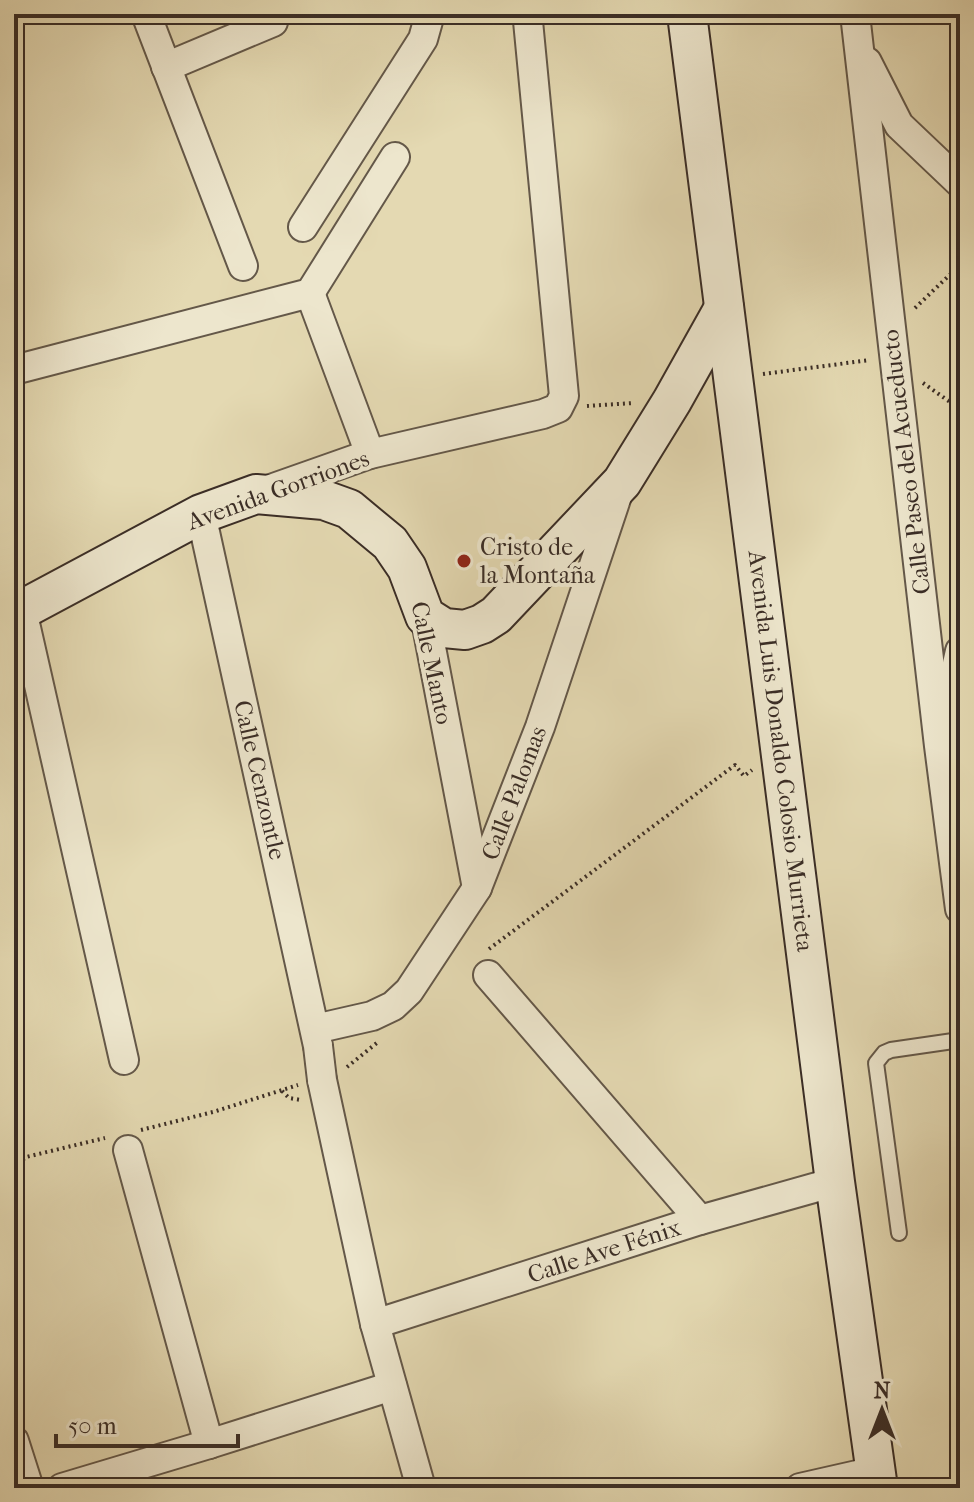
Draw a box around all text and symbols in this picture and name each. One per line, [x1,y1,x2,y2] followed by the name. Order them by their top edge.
[876,328,936,596] street label: Calle Paseo del Acueducto
[182,444,373,536] street label: Avenida Gorriones
[479,533,596,589] place label: Cristo de la Montaña
[742,548,820,954] street label: Avenida Luis Donaldo Colosio Murrieta
[455,552,473,570] marker: Cristo de la Montaña
[405,599,459,727] street label: Calle Manto
[228,698,292,862] street label: Calle Cenzontle
[476,722,552,864] street label: Calle Palomas
[524,1213,684,1289] street label: Calle Ave Fénix
[842,1370,922,1450] north arrow
[874,1378,891,1404] text: N
[56,1398,238,1448] scale bar
[68,1412,117,1440] text: 50 m

